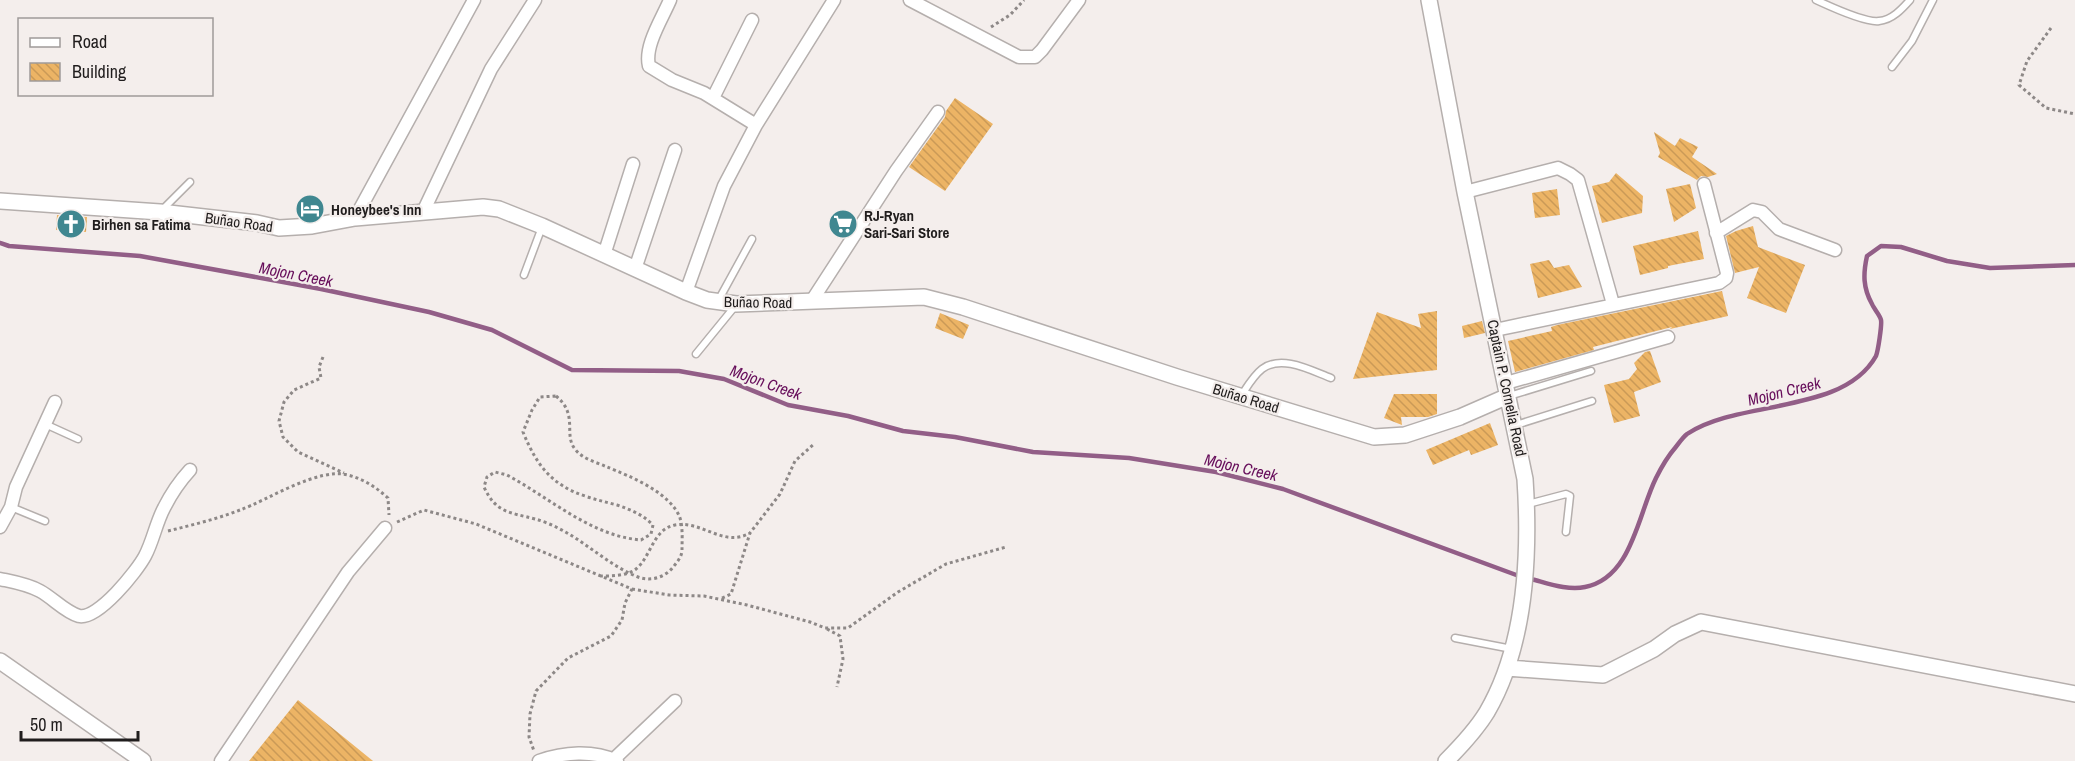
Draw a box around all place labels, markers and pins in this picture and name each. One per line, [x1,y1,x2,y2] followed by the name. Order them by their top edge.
[294,193,326,225] hotel icon: Honeybee's Inn
[331,199,421,220] place label: Honeybee's Inn
[864,205,950,243] place label: RJ-Ryan Sari-Sari Store
[55,208,87,240] church icon: Birhen sa Fatima
[827,208,859,240] supermarket icon: RJ-Ryan Sari-Sari Store
[92,214,191,235] place label: Birhen sa Fatima

